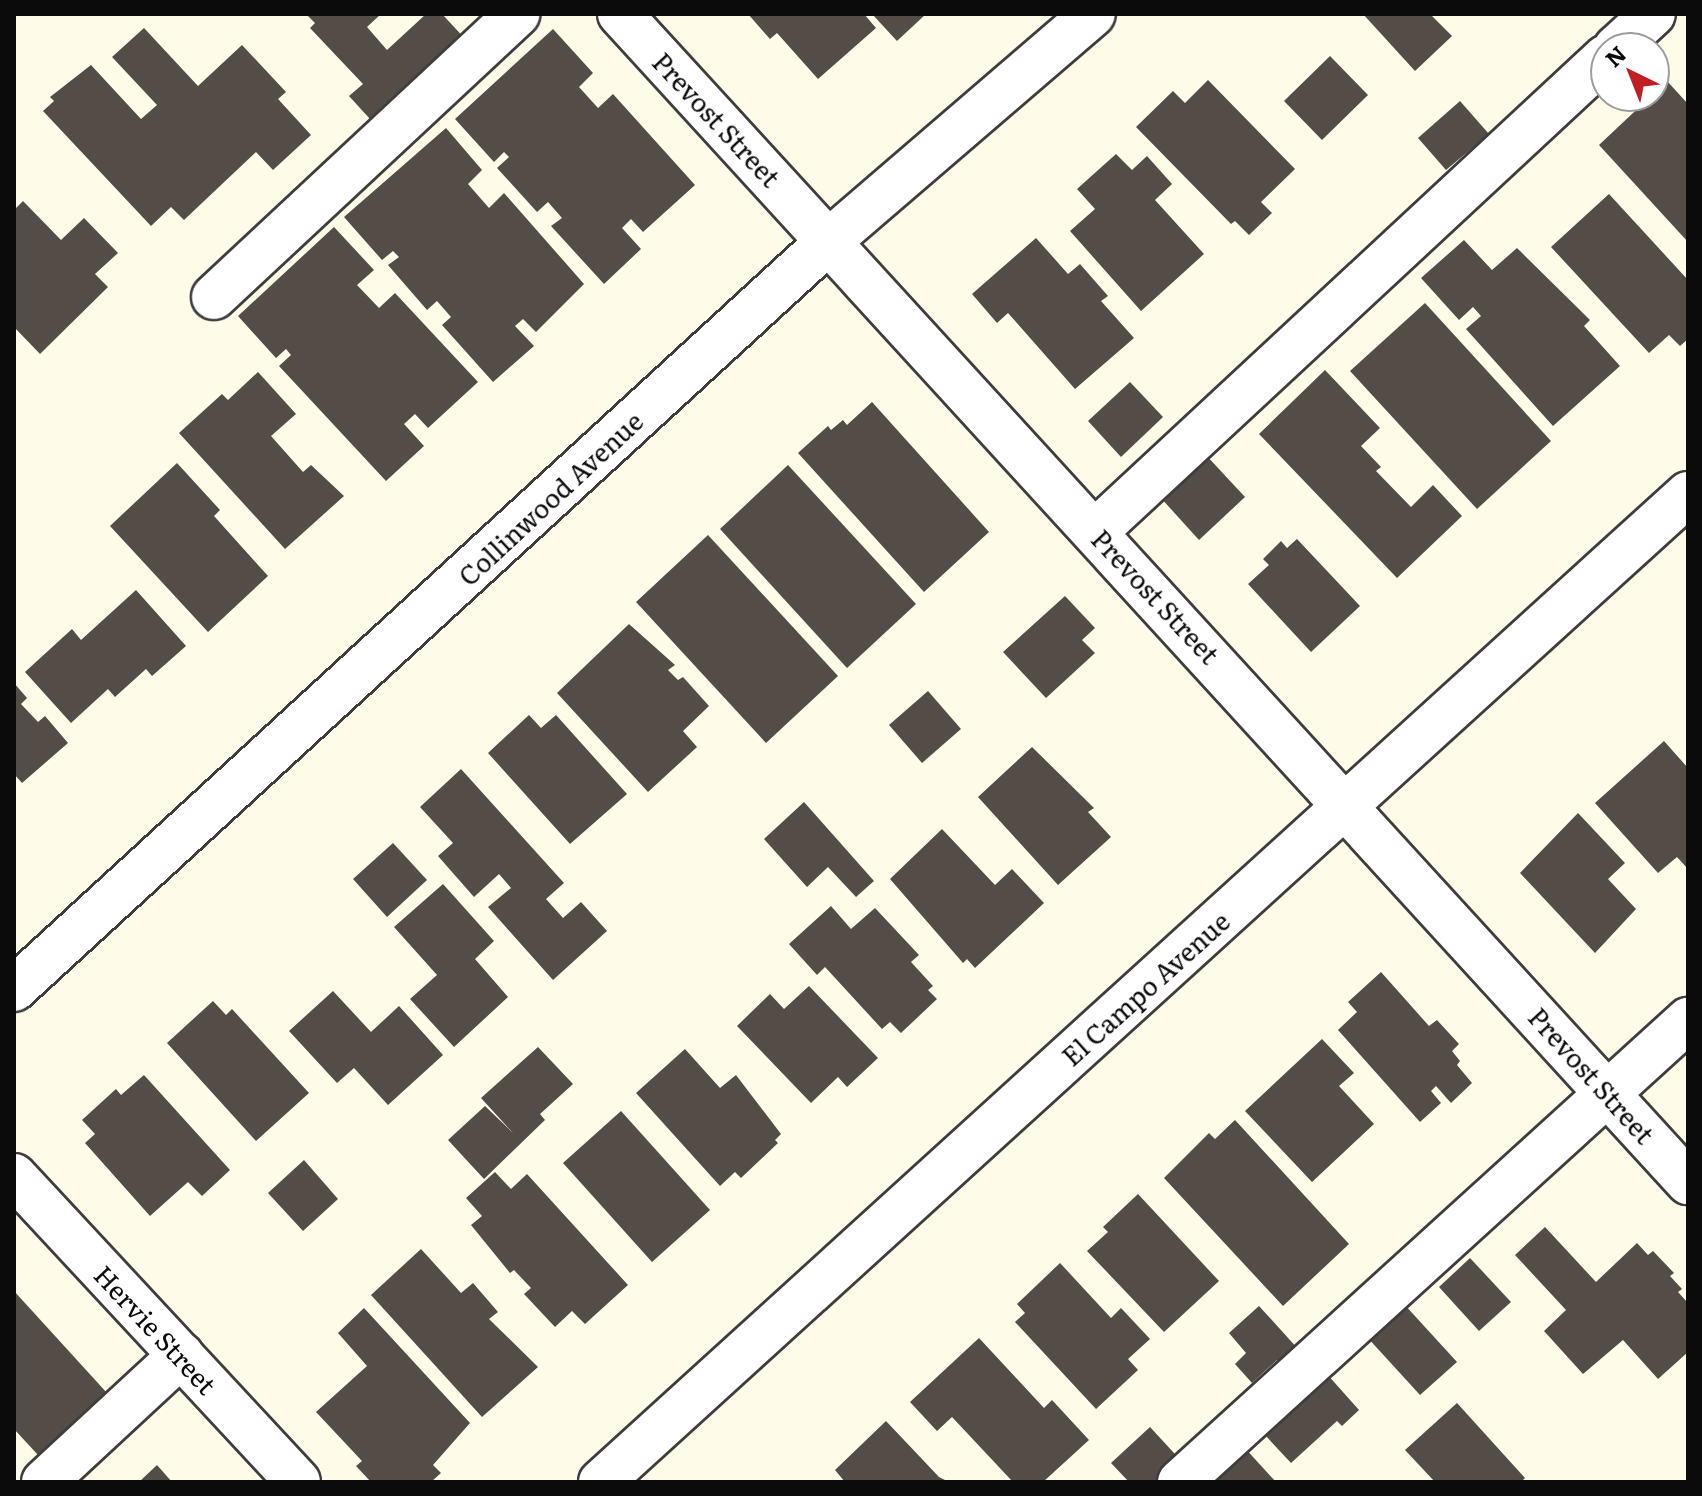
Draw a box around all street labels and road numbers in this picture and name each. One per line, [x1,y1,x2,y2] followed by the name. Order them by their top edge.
[647,45,787,193] street label: Prevost Street
[452,405,648,591] street label: Collinwood Avenue
[1086,522,1226,670] street label: Prevost Street
[1055,905,1235,1071] street label: El Campo Avenue
[1523,1001,1661,1149] street label: Prevost Street
[89,1258,223,1400] street label: Hervie Street

